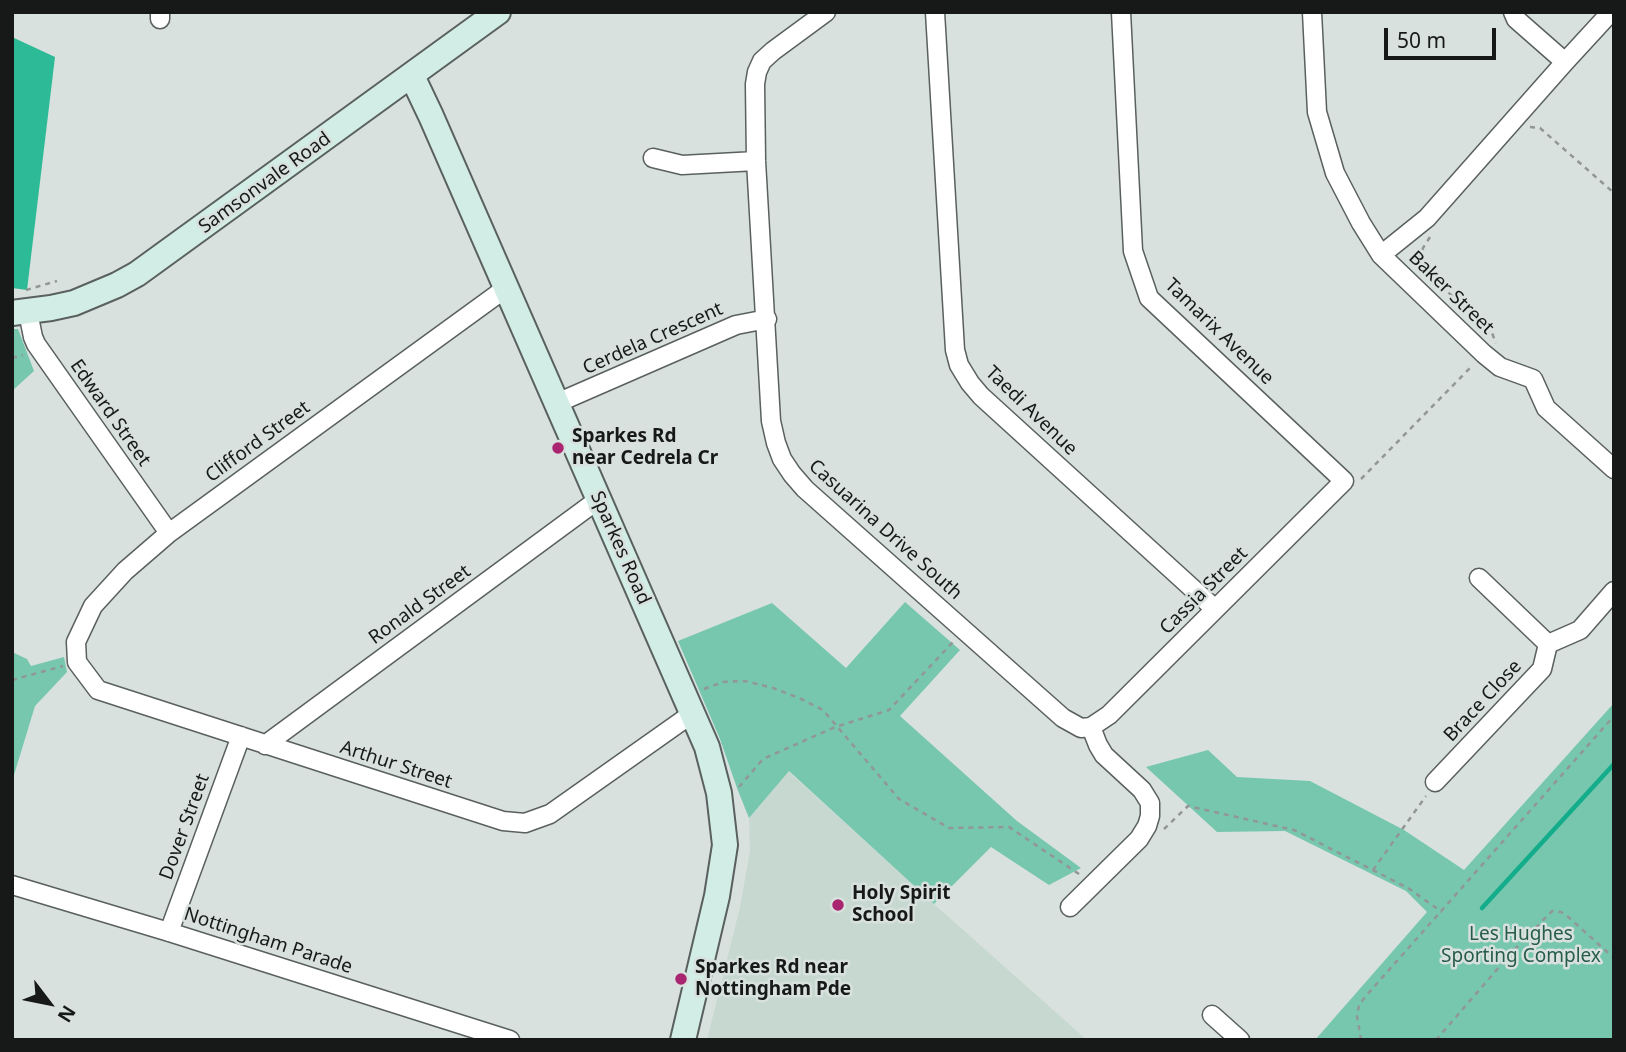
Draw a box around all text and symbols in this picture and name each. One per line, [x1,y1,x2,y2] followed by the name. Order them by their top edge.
[1388,14,1500,58] scale bar
[1397,26,1446,54] text: 50 m
[195,127,335,239] street label: Samsonvale Road
[1404,247,1498,339] street label: Baker Street
[1160,274,1278,390] street label: Tamarix Avenue
[579,298,727,380] street label: Cerdela Crescent
[65,355,155,471] street label: Edward Street
[980,362,1082,460] street label: Taedi Avenue
[201,396,315,488] street label: Clifford Street
[572,426,718,470] place label: Sparkes Rd near Cedrela Cr
[550,440,566,456] marker: Sparkes Rd near Cedrela Cr
[804,455,966,605] street label: Casuarina Drive South
[585,488,655,608] street label: Sparkes Road
[1155,542,1253,640] street label: Cassia Street
[365,560,475,650] street label: Ronald Street
[1439,655,1527,747] street label: Brace Close
[337,736,455,794] street label: Arthur Street
[155,771,215,883] street label: Dover Street
[852,883,950,927] place label: Holy Spirit School
[830,897,846,913] marker: Holy Spirit School
[181,903,355,979] street label: Nottingham Parade
[1441,924,1601,968] park label: Les Hughes Sporting Complex
[695,957,851,1001] place label: Sparkes Rd near Nottingham Pde
[14,968,84,1038] north arrow
[673,971,689,987] marker: Sparkes Rd near Nottingham Pde
[52,1001,82,1028] text: N

